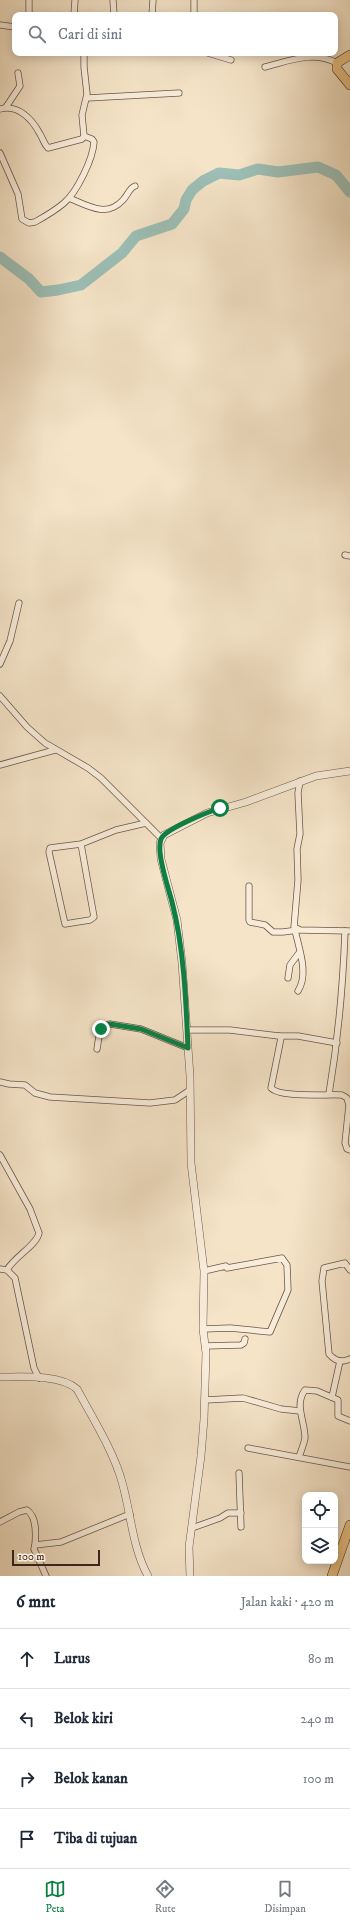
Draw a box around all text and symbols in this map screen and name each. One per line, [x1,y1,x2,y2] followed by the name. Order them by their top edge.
[12,12,338,56] search box
[26,23,48,45] icon: search
[58,25,122,44] text: Cari di sini
[211,799,229,817] route start
[92,1020,110,1038] route end
[302,1492,338,1564] map controls
[302,1492,338,1528] button: locate
[302,1528,338,1564] button: layers
[12,1548,100,1567] scale bar
[18,1550,44,1564] text: 100 m
[16,1591,56,1613] text: 6 mnt
[241,1594,334,1610] text: Jalan kaki · 420 m
[16,1648,38,1670] icon: ahead
[54,1649,90,1668] text: Lurus
[308,1651,334,1667] text: 80 m
[16,1708,38,1730] icon: left
[54,1709,113,1728] text: Belok kiri
[301,1711,334,1727] text: 240 m
[16,1768,38,1790] icon: right
[54,1769,128,1788] text: Belok kanan
[303,1771,334,1787] text: 100 m
[16,1828,38,1850] icon: arrive
[54,1829,137,1848] text: Tiba di tujuan
[44,1878,66,1916] tab: Peta
[154,1878,176,1916] tab: Rute
[264,1878,306,1916] tab: Disimpan

